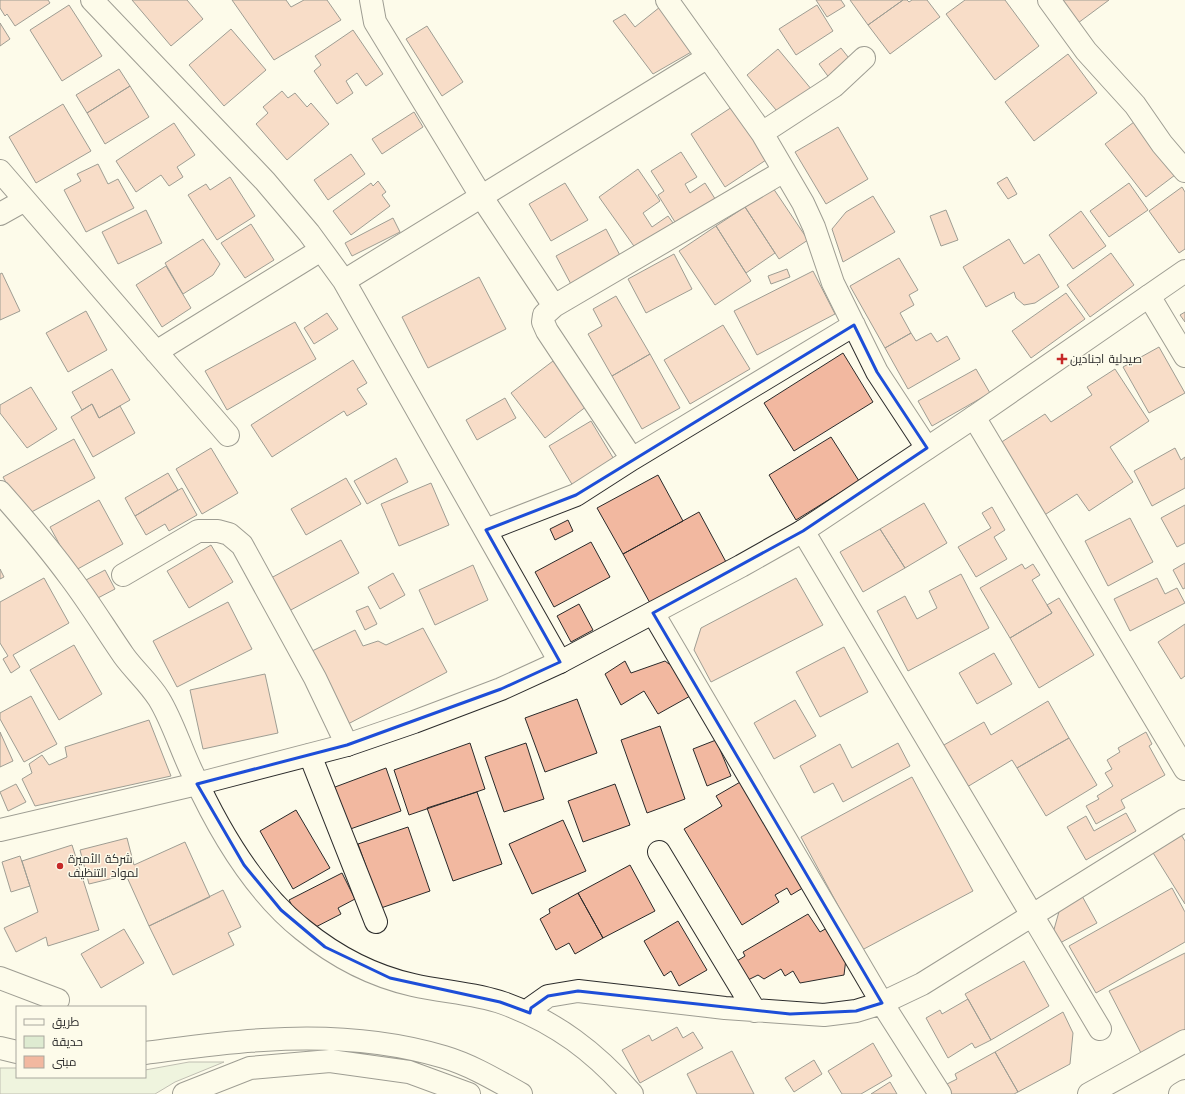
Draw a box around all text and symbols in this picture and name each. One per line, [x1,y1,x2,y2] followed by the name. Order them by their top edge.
[1070,352,1142,366] place label: صيدلية اجنادين
[1057,354,1067,364] marker: صيدلية اجنادين
[68,852,138,880] place label: شركة الأميرة لمواد التنظيف
[55,861,65,871] marker: شركة الأميرة لمواد التنظيف
[16,1006,146,1078] legend
[52,1015,80,1029] text: طريق
[52,1035,83,1049] text: حديقة
[52,1055,77,1069] text: مبنى

